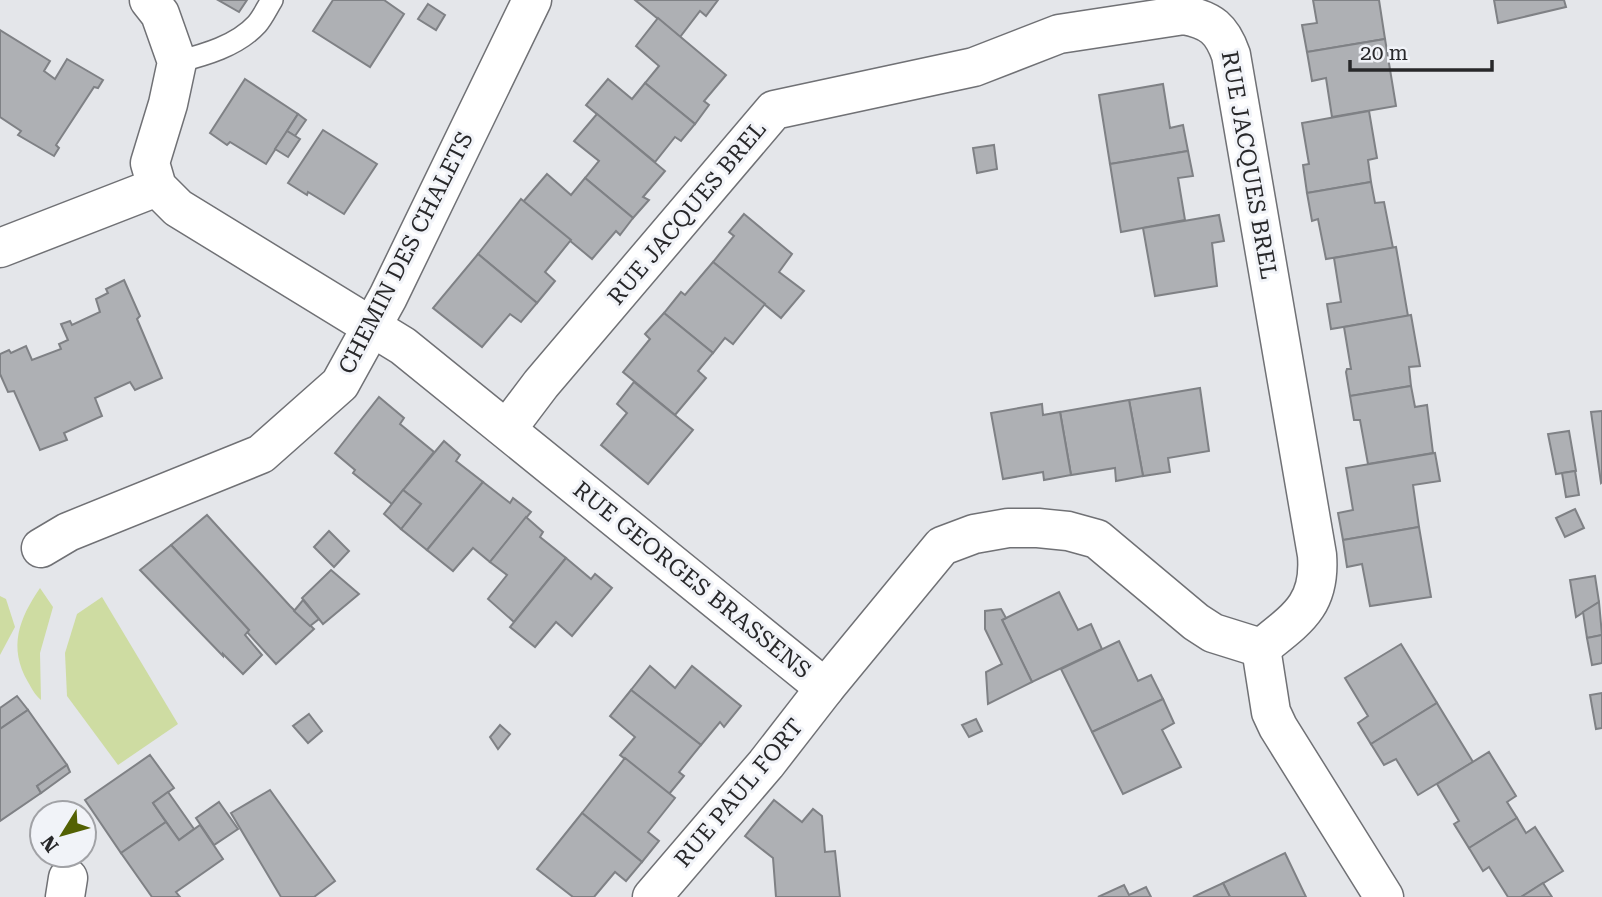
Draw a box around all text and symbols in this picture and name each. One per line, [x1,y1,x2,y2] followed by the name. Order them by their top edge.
[1350,28,1492,72] scale bar
[1360,41,1408,65] text: 20 m
[1216,49,1282,281] street label: RUE JACQUES BREL
[602,116,772,310] street label: RUE JACQUES BREL
[333,127,479,379] street label: CHEMIN DES CHALETS
[568,476,816,684] street label: RUE GEORGES BRASSENS
[669,713,809,873] street label: RUE PAUL FORT
[28,799,98,869] north arrow
[36,831,63,857] text: N

